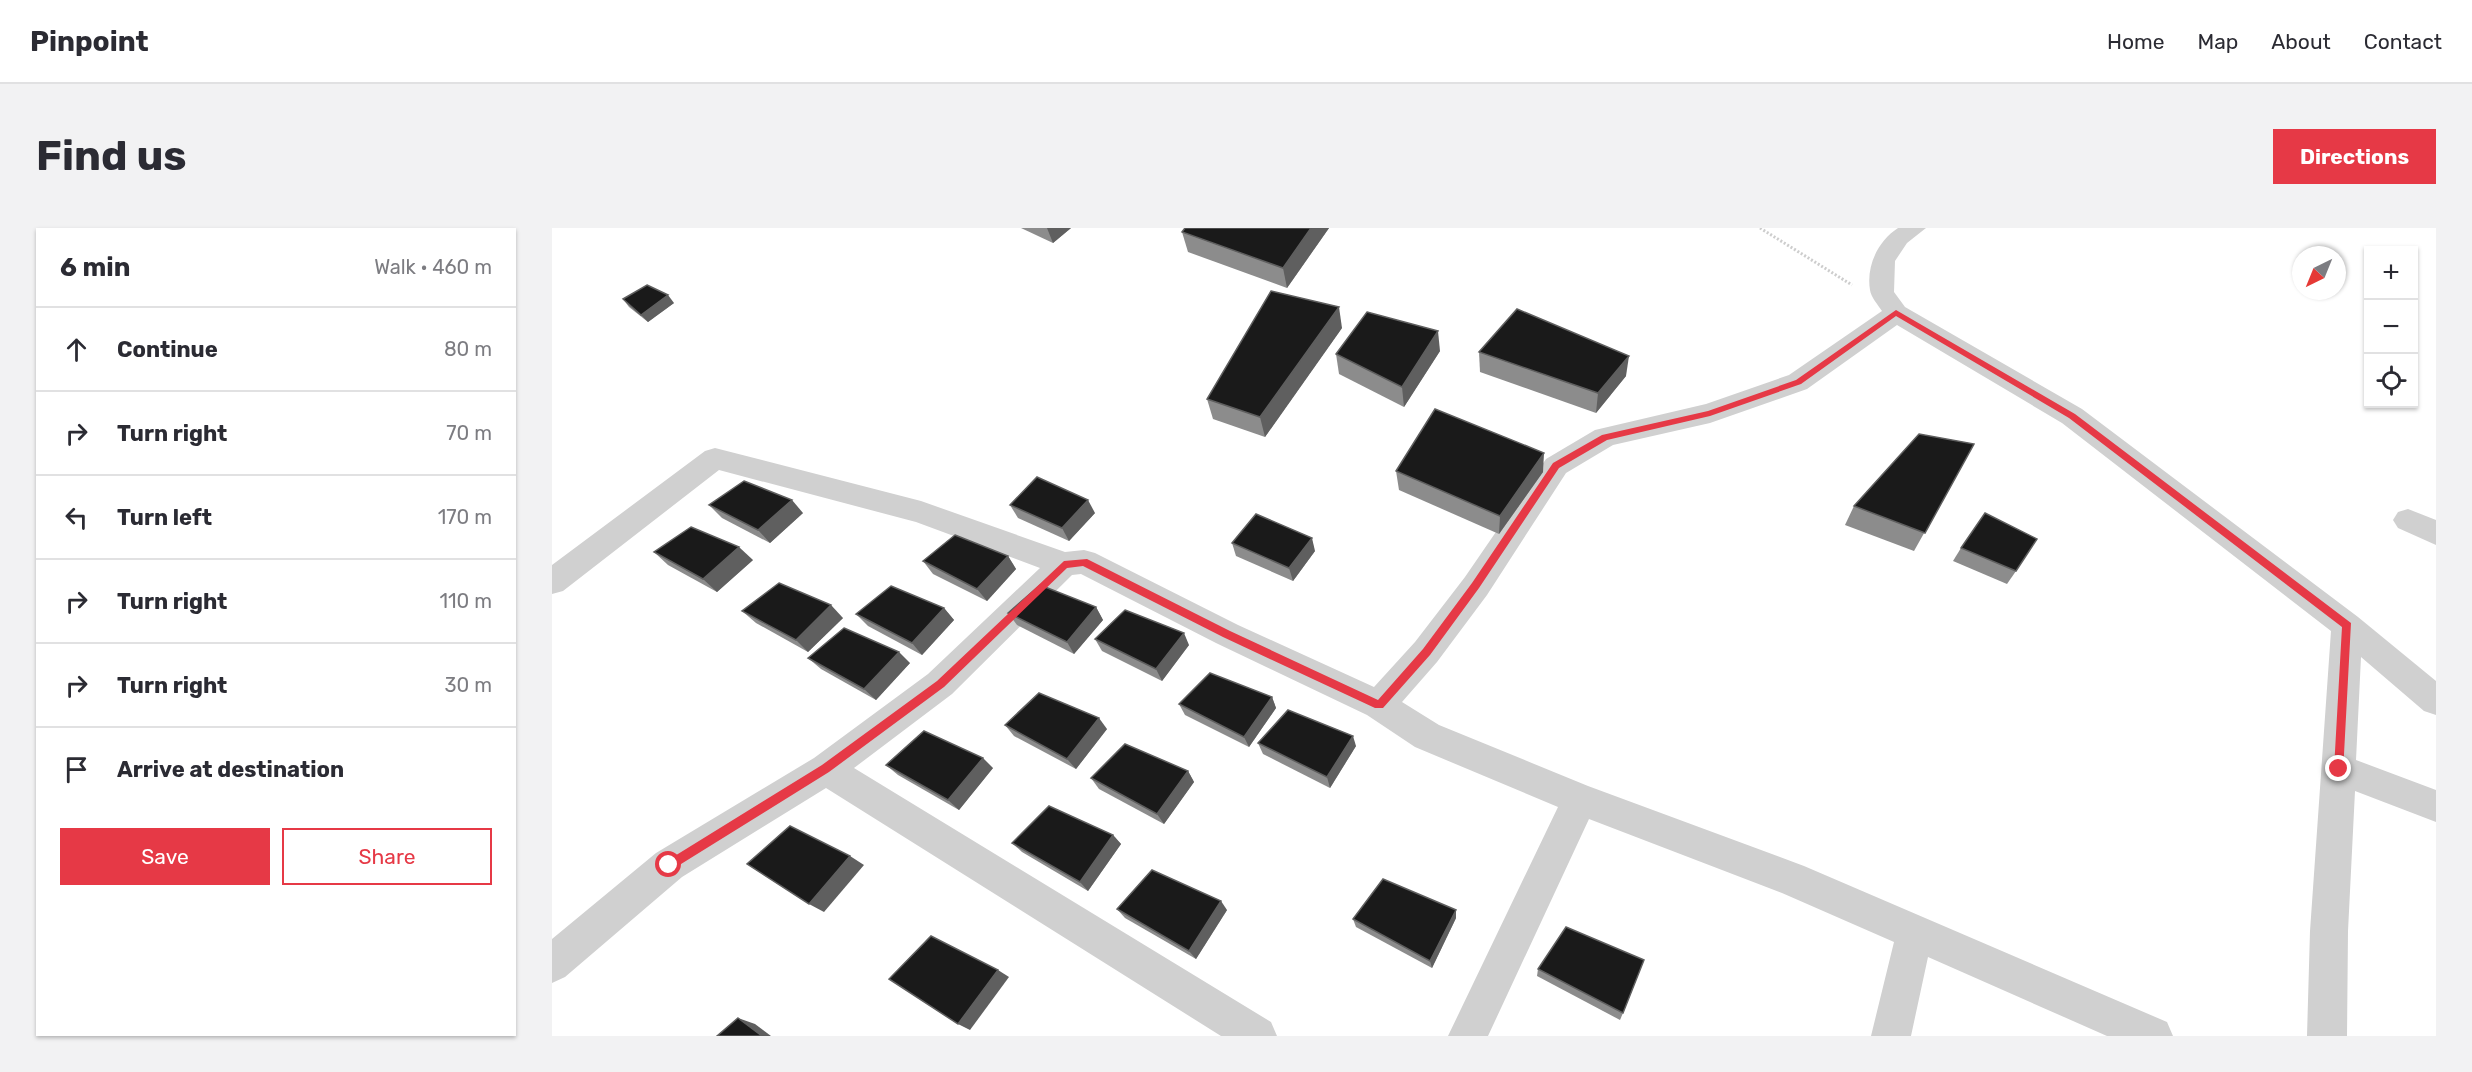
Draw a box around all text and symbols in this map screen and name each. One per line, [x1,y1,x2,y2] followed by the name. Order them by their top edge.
[30,25,149,58] text: Pinpoint
[2107,29,2164,54] text: Home
[2197,29,2238,54] text: Map
[2271,29,2331,54] text: About
[2364,29,2442,54] text: Contact
[2273,129,2436,184] button: Directions
[36,131,187,181] text: Find us
[2292,246,2346,300] north arrow
[2364,246,2418,408] map controls
[2364,246,2418,300] button: +
[60,252,130,283] text: 6 min
[374,255,492,279] text: Walk · 460 m
[2364,300,2418,354] button: −
[60,333,93,366] icon: ahead
[117,336,218,363] text: Continue
[444,337,492,361] text: 80 m
[2364,354,2418,408] button: locate
[60,417,93,450] icon: right
[117,420,227,447] text: Turn right
[446,421,492,445] text: 70 m
[60,501,93,534] icon: left
[117,504,212,531] text: Turn left
[438,505,492,529] text: 170 m
[60,585,93,618] icon: right
[117,588,227,615] text: Turn right
[440,589,492,613] text: 110 m
[60,669,93,702] icon: right
[117,672,227,699] text: Turn right
[445,673,492,697] text: 30 m
[60,753,93,786] icon: arrive
[2325,755,2351,781] route end
[117,756,344,783] text: Arrive at destination
[60,828,270,885] button: Save
[282,828,492,885] button: Share
[655,851,681,877] route start

